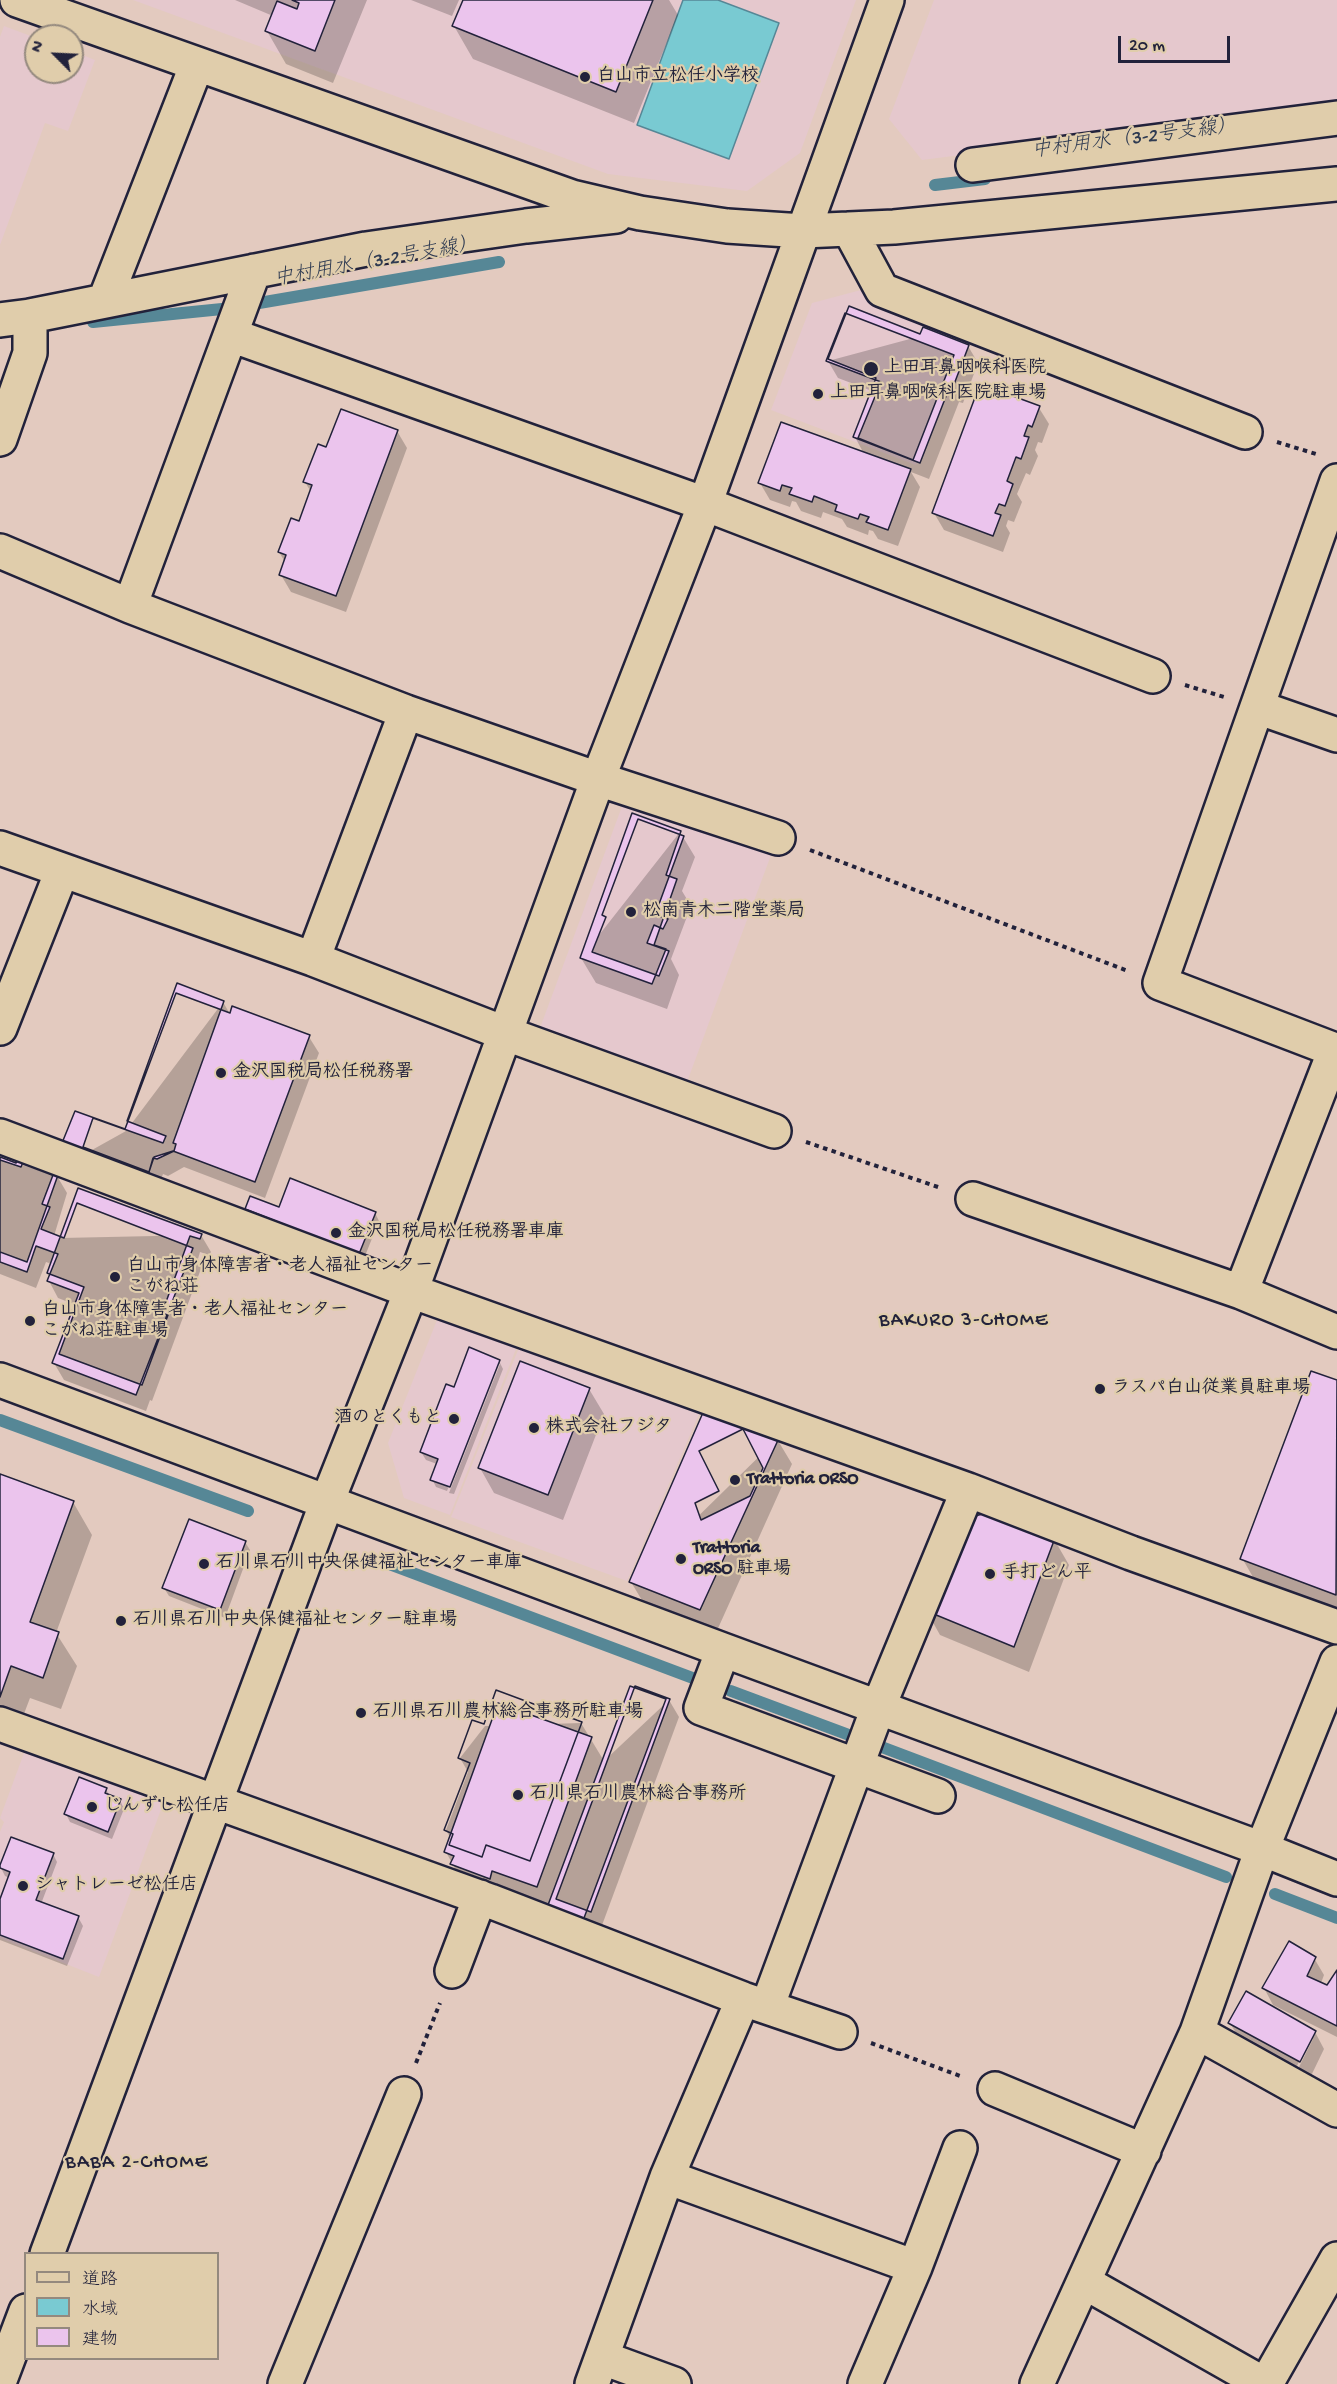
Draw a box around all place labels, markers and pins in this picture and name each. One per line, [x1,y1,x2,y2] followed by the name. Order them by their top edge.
[597,66,759,88] place label: 白山市立松任小学校
[578,70,592,84] marker: 白山市立松任小学校
[884,358,1046,380] place label: 上田耳鼻咽喉科医院
[862,360,880,378] marker: 上田耳鼻咽喉科医院
[830,383,1046,405] place label: 上田耳鼻咽喉科医院駐車場
[811,387,825,401] marker: 上田耳鼻咽喉科医院駐車場
[643,901,805,923] place label: 松南青木二階堂薬局
[624,905,638,919] marker: 松南青木二階堂薬局
[233,1062,413,1084] place label: 金沢国税局松任税務署
[214,1066,228,1080] marker: 金沢国税局松任税務署
[348,1222,564,1244] place label: 金沢国税局松任税務署車庫
[329,1226,343,1240] marker: 金沢国税局松任税務署車庫
[127,1256,433,1298] place label: 白山市身体障害者・老人福祉センター こがね荘
[108,1270,122,1284] marker: 白山市身体障害者・老人福祉センター こがね荘
[42,1300,348,1342] place label: 白山市身体障害者・老人福祉センター こがね荘駐車場
[23,1314,37,1328] marker: 白山市身体障害者・老人福祉センター こがね荘駐車場
[1112,1378,1310,1400] place label: ラスパ白山従業員駐車場
[1093,1382,1107,1396] marker: ラスパ白山従業員駐車場
[334,1408,442,1430] place label: 酒のとくもと
[447,1412,461,1426] marker: 酒のとくもと
[546,1417,672,1439] place label: 株式会社フジタ
[527,1421,541,1435] marker: 株式会社フジタ
[747,1469,858,1491] place label: Trattoria ORSO
[728,1473,742,1487] marker: Trattoria ORSO
[693,1538,791,1580] place label: Trattoria ORSO 駐車場
[674,1552,688,1566] marker: Trattoria ORSO 駐車場
[216,1553,522,1575] place label: 石川県石川中央保健福祉センター車庫
[197,1557,211,1571] marker: 石川県石川中央保健福祉センター車庫
[1002,1563,1092,1585] place label: 手打どん平
[983,1567,997,1581] marker: 手打どん平
[133,1610,457,1632] place label: 石川県石川中央保健福祉センター駐車場
[114,1614,128,1628] marker: 石川県石川中央保健福祉センター駐車場
[373,1702,643,1724] place label: 石川県石川農林総合事務所駐車場
[354,1706,368,1720] marker: 石川県石川農林総合事務所駐車場
[530,1784,746,1806] place label: 石川県石川農林総合事務所
[511,1788,525,1802] marker: 石川県石川農林総合事務所
[104,1796,230,1818] place label: じんずし松任店
[85,1800,99,1814] marker: じんずし松任店
[35,1875,198,1897] place label: シャトレーゼ松任店
[16,1879,30,1893] marker: シャトレーゼ松任店

